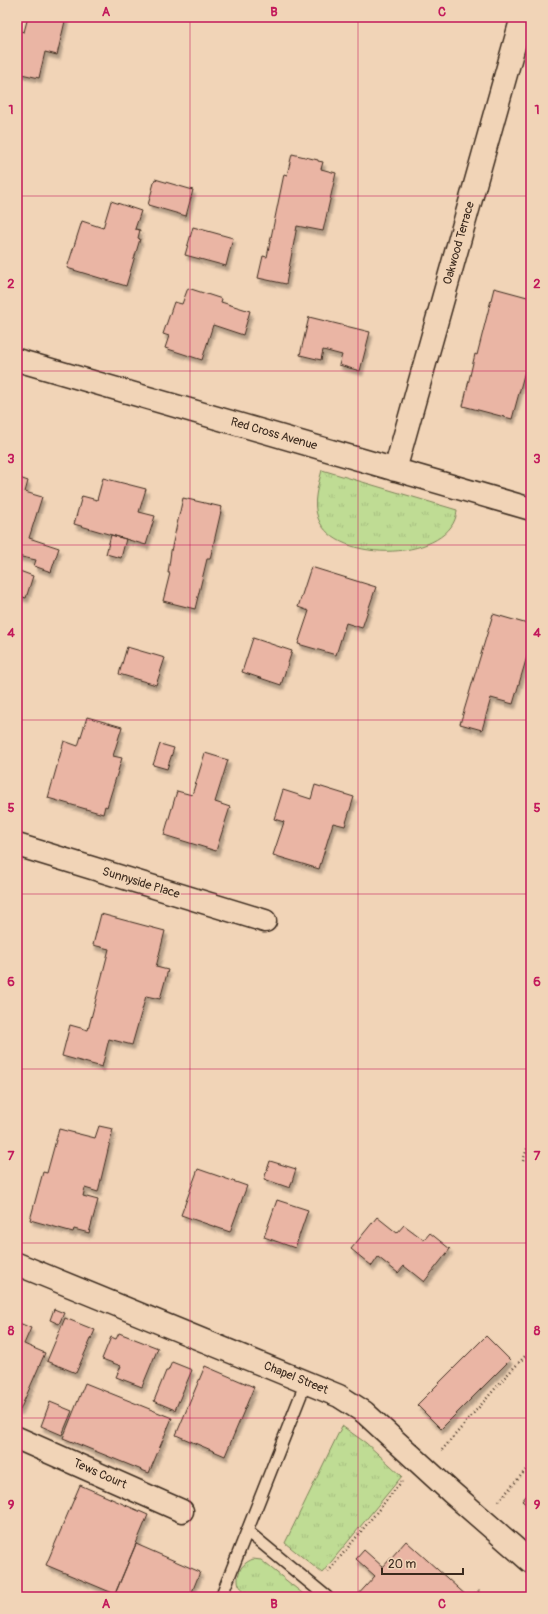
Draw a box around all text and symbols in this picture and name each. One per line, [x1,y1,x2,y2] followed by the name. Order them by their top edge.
[102,4,111,20] text: A
[270,4,278,20] text: B
[438,4,446,20] text: C
[8,102,14,118] text: 1
[534,102,540,118] text: 1
[440,200,478,286] street label: Oakwood Terrace
[7,276,15,292] text: 2
[533,276,541,292] text: 2
[229,414,319,454] street label: Red Cross Avenue
[7,451,15,467] text: 3
[533,451,541,467] text: 3
[7,625,15,641] text: 4
[533,625,541,641] text: 4
[7,800,15,816] text: 5
[533,800,541,816] text: 5
[100,864,182,902] street label: Sunnyside Place
[7,974,15,990] text: 6
[533,974,541,990] text: 6
[8,1148,15,1164] text: 7
[534,1148,541,1164] text: 7
[8,1323,15,1339] text: 8
[534,1323,541,1339] text: 8
[262,1358,331,1398] street label: Chapel Street
[71,1456,129,1492] street label: Tews Court
[8,1497,15,1513] text: 9
[534,1497,541,1513] text: 9
[382,1550,463,1576] scale bar
[388,1557,417,1572] text: 20 m
[102,1596,111,1612] text: A
[270,1596,278,1612] text: B
[438,1596,446,1612] text: C

